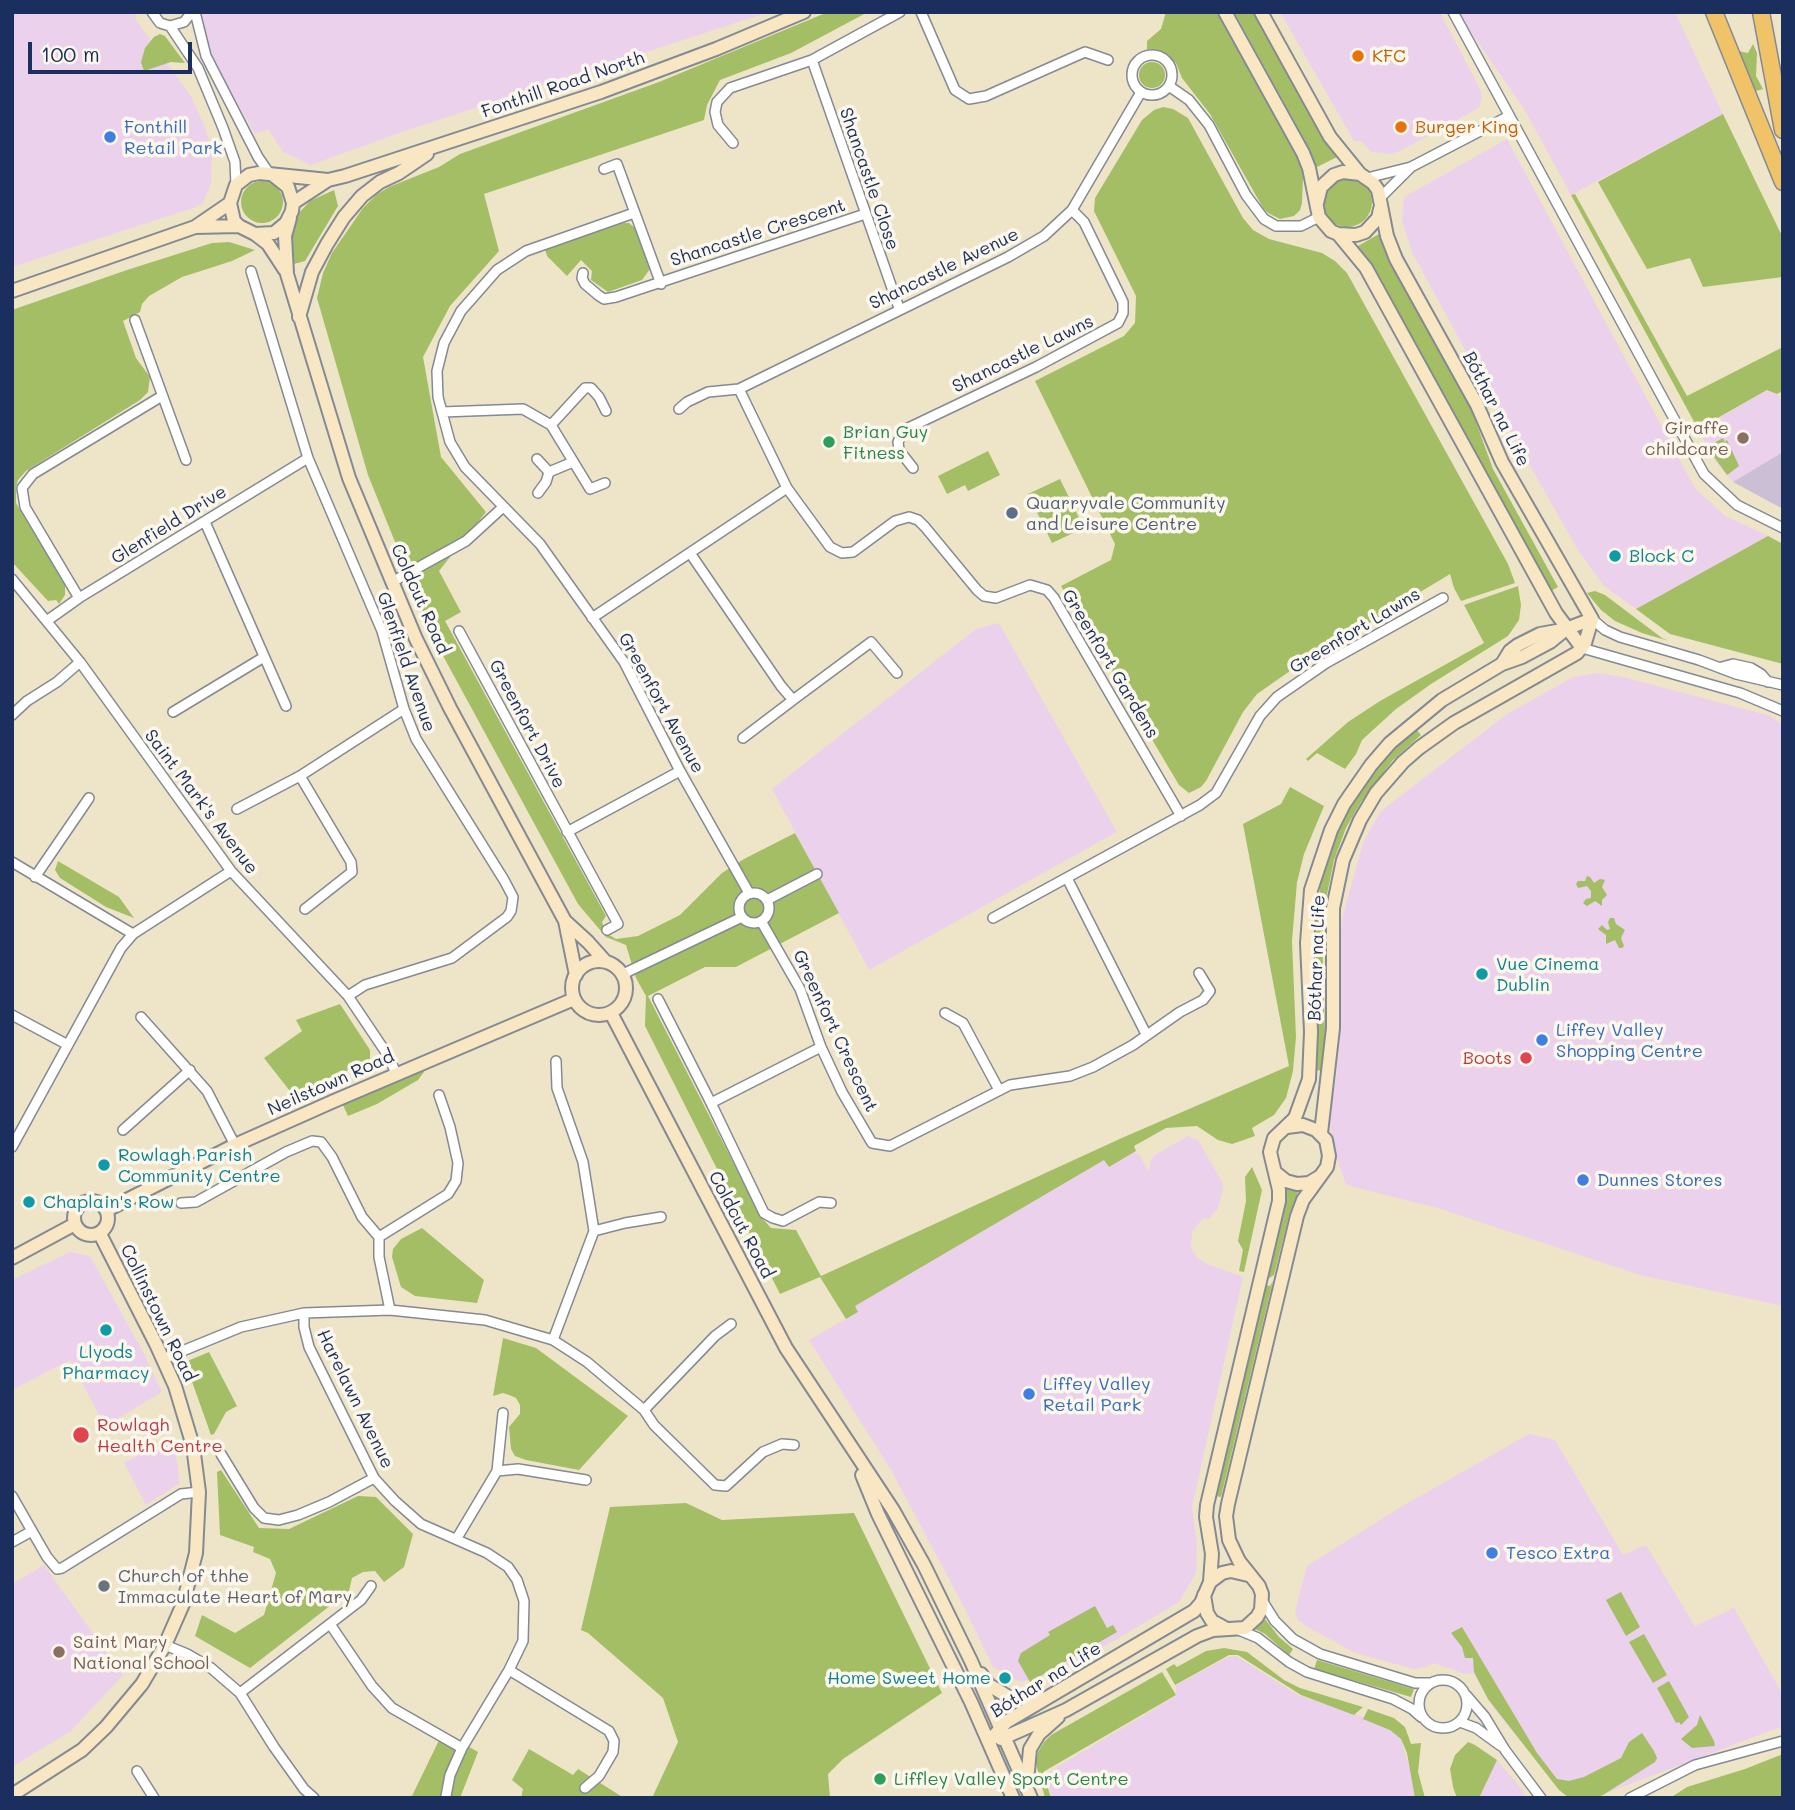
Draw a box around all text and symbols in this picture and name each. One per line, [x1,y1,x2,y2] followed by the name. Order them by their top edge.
[32,28,196,72] scale bar
[41,40,100,67] text: 100 m
[1372,45,1406,67] place label: KFC
[479,47,647,123] street label: Fonthill Road North
[1350,48,1366,64] marker: KFC
[834,105,904,253] street label: Shancastle Close
[124,116,222,158] place label: Fonthill Retail Park
[1415,116,1518,138] place label: Burger King
[1393,119,1409,135] marker: Burger King
[102,129,118,145] marker: Fonthill Retail Park
[668,194,848,272] street label: Shancastle Crescent
[866,223,1022,315] street label: Shancastle Avenue
[949,310,1097,398] street label: Shancastle Lawns
[1458,348,1534,470] street label: Bóthar na Life
[1645,417,1729,460] place label: Giraffe childcare
[843,421,928,464] place label: Brian Guy Fitness
[1735,430,1751,446] marker: Giraffe childcare
[821,434,837,450] marker: Brian Guy Fitness
[107,481,231,569] street label: Glenfield Drive
[1026,492,1226,534] place label: Quarryvale Community and Leisure Centre
[1004,505,1020,521] marker: Quarryvale Community and Leisure Centre
[386,541,454,657] street label: Coldcut Road
[1629,545,1694,567] place label: Block C
[1607,548,1623,564] marker: Block C
[1286,584,1424,678] street label: Greenfort Lawns
[1057,586,1163,742] street label: Greenfort Gardens
[372,589,440,735] street label: Glenfield Avenue
[613,629,709,777] street label: Greenfort Avenue
[484,656,570,792] street label: Greenfort Drive
[140,725,262,879] street label: Saint Mark's Avenue
[1304,895,1330,1021] street label: Bóthar na Life
[788,946,882,1116] street label: Greenfort Crescent
[1496,953,1599,996] place label: Vue Cinema Dublin
[1474,966,1490,982] marker: Vue Cinema Dublin
[1556,1019,1703,1062] place label: Liffey Valley Shopping Centre
[1534,1032,1550,1048] marker: Liffey Valley Shopping Centre
[264,1045,398,1121] street label: Neilstown Road
[1463,1047,1512,1069] place label: Boots
[1518,1050,1534,1066] marker: Boots
[118,1144,281,1186] place label: Rowlagh Parish Community Centre
[96,1157,112,1173] marker: Rowlagh Parish Community Centre
[704,1168,778,1282] street label: Coldcut Road
[1597,1169,1722,1191] place label: Dunnes Stores
[1575,1172,1591,1188] marker: Dunnes Stores
[43,1191,174,1213] place label: Chaplain's Row
[21,1194,37,1210] marker: Chaplain's Row
[115,1241,201,1385] street label: Collinstown Road
[98,1322,114,1338] marker: Llyods Pharmacy
[312,1326,398,1472] street label: Harelawn Avenue
[63,1341,149,1384] place label: Llyods Pharmacy
[1043,1373,1151,1416] place label: Liffey Valley Retail Park
[1021,1386,1037,1402] marker: Liffey Valley Retail Park
[97,1414,223,1456] place label: Rowlagh Health Centre
[71,1425,91,1445] marker: Rowlagh Health Centre
[1506,1542,1611,1564] place label: Tesco Extra
[1484,1545,1500,1561] marker: Tesco Extra
[118,1565,352,1608] place label: Church of thhe Immaculate Heart of Mary
[96,1578,112,1594] marker: Church of thhe Immaculate Heart of Mary
[73,1631,210,1674] place label: Saint Mary National School
[987,1637,1105,1723] street label: Bóthar na Life
[51,1644,67,1660] marker: Saint Mary National School
[827,1667,991,1689] place label: Home Sweet Home
[997,1670,1013,1686] marker: Home Sweet Home
[894,1768,1129,1790] place label: Liffley Valley Sport Centre
[872,1771,888,1787] marker: Liffley Valley Sport Centre

